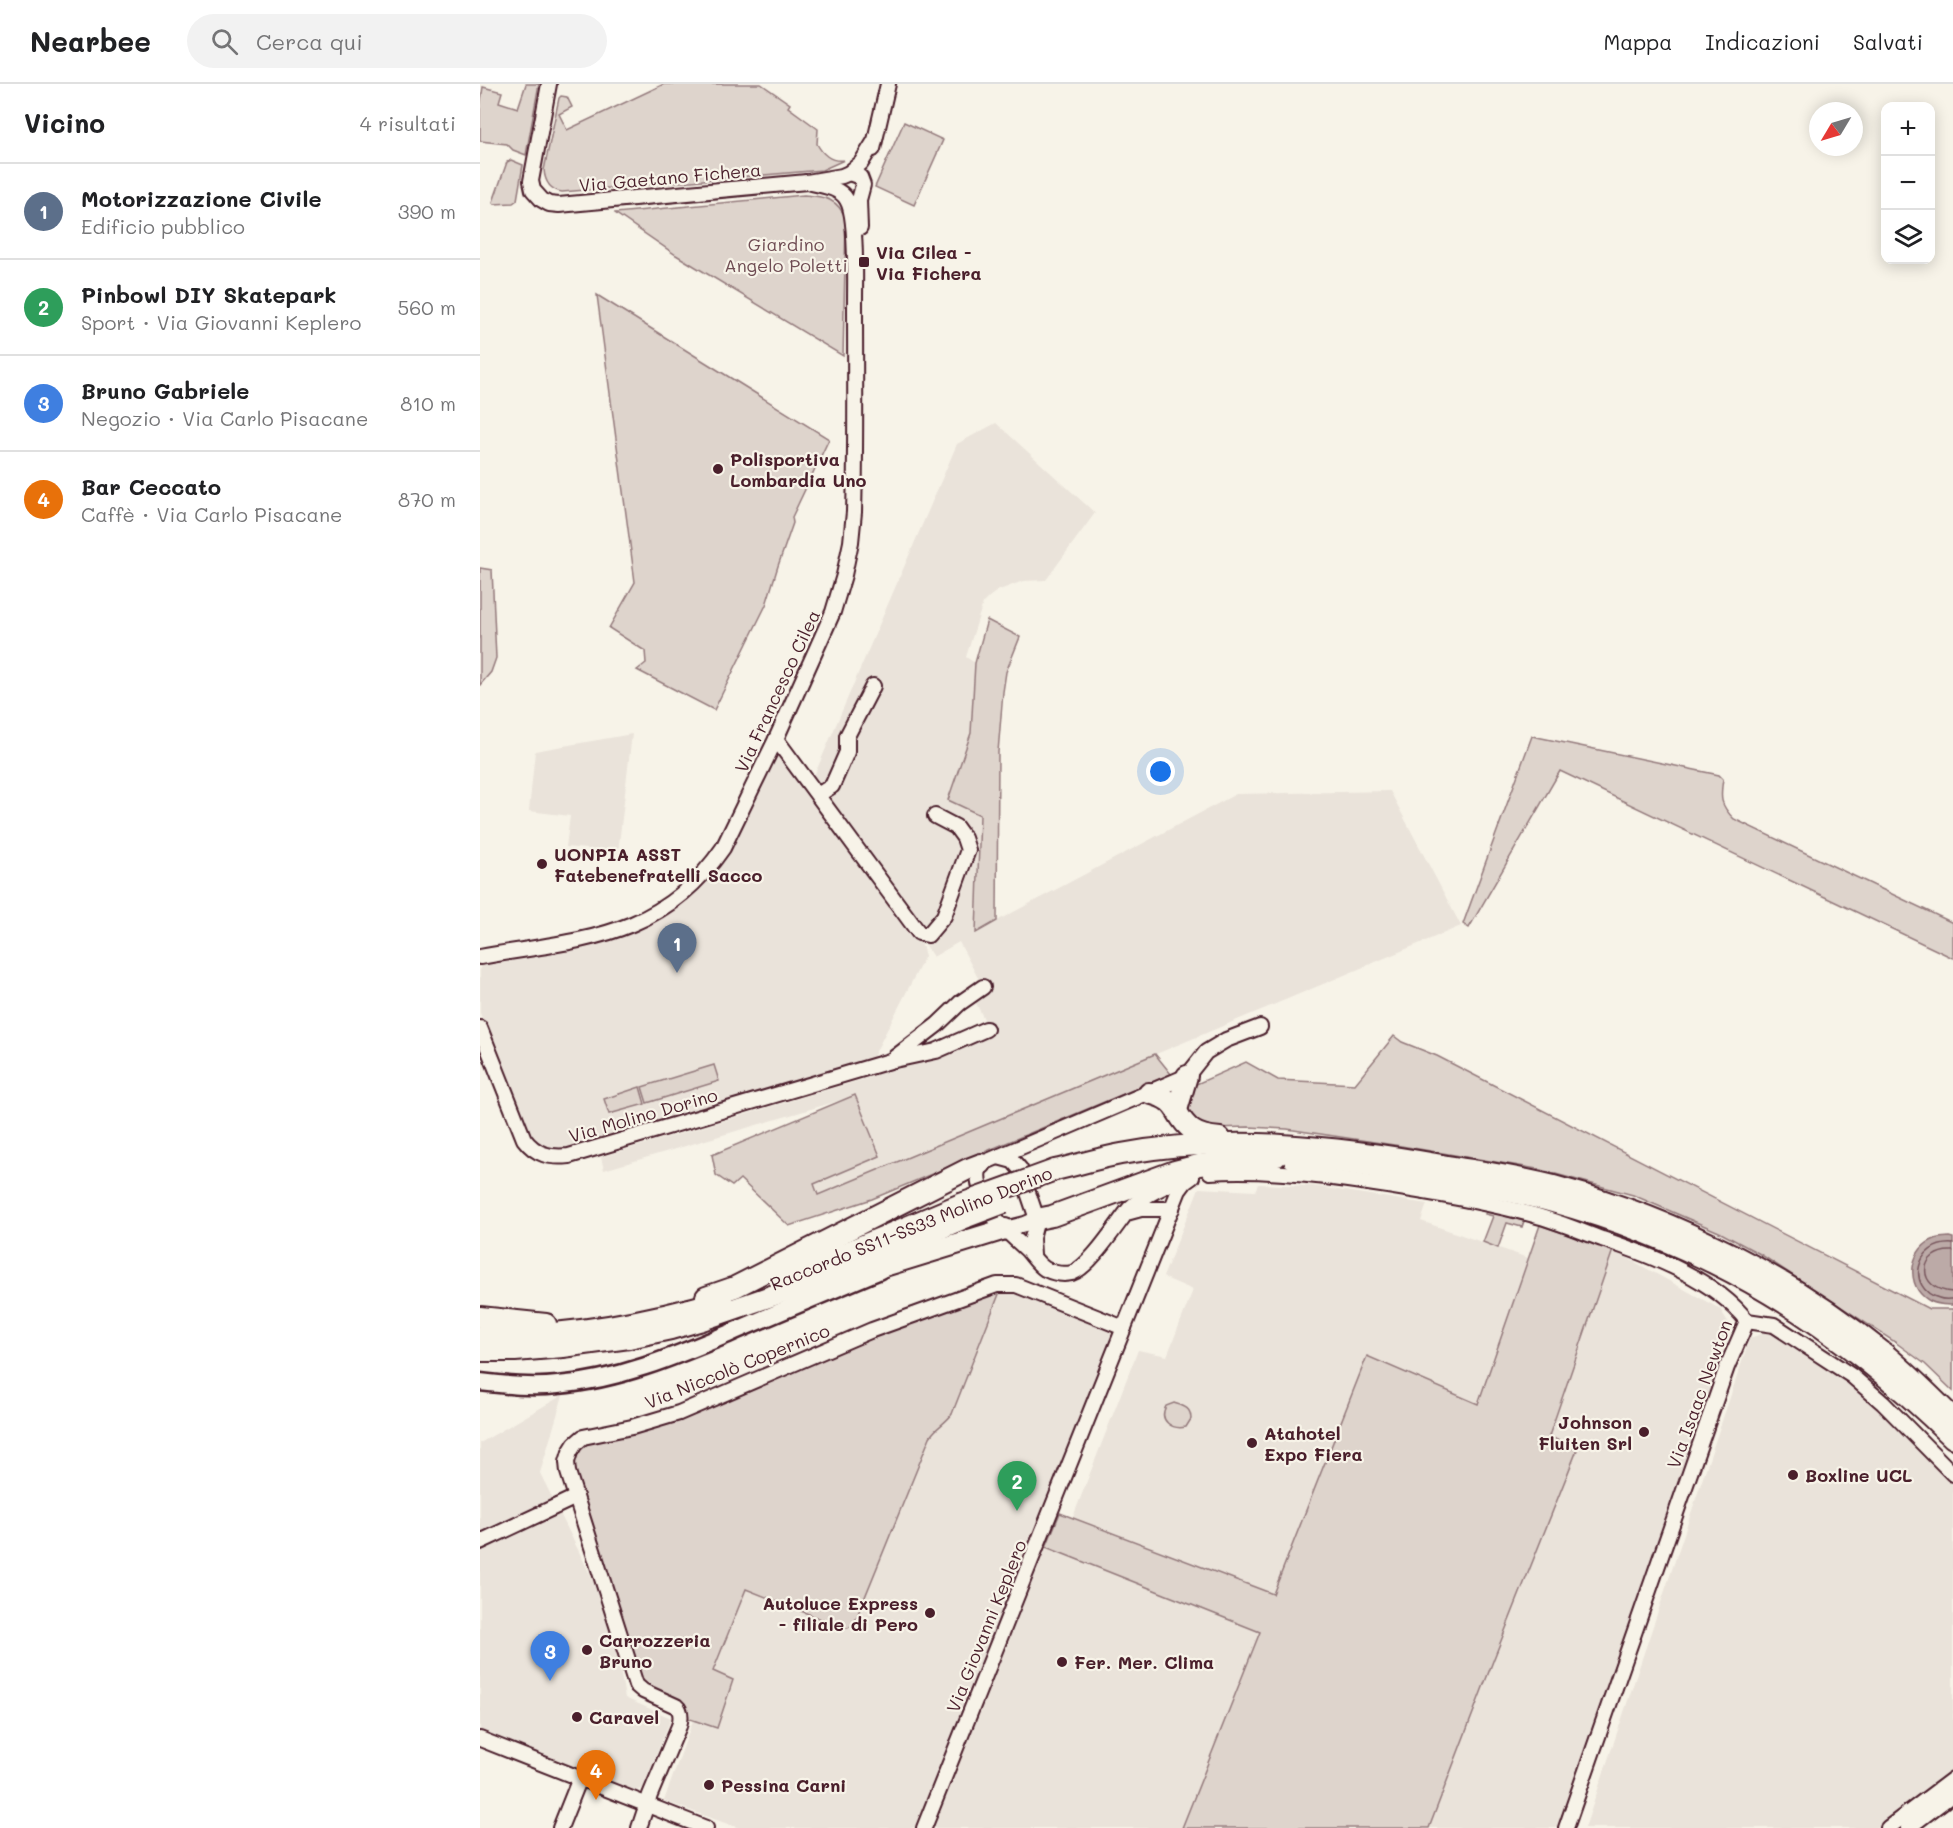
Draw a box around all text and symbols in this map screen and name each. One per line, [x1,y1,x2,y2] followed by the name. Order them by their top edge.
[187,14,607,68] search box
[30,23,151,59] text: Nearbee
[208,25,241,58] icon: search
[256,27,363,56] text: Cerca qui
[1604,28,1672,55] text: Mappa
[1705,28,1820,55] text: Indicazioni
[1853,28,1923,55] text: Salvati
[1809,102,1863,156] north arrow
[1881,102,1935,264] map controls
[1881,102,1935,156] button: +
[24,106,105,140] text: Vicino
[360,110,456,136] text: 4 risultati
[1881,156,1935,210] button: −
[578,157,762,197] street label: Via Gaetano Fichera
[81,184,322,213] text: Motorizzazione Civile
[39,198,48,224] text: 1
[398,198,456,224] text: 390 m
[1881,210,1935,264] button: layers
[81,213,245,239] text: Edificio pubblico
[724,232,848,277] park label: Giardino Angelo Poletti
[876,240,982,285] place label: Via Cilea - Via Fichera
[857,255,871,269] marker: Via Cilea - Via Fichera
[81,280,336,309] text: Pinbowl DIY Skatepark
[38,294,49,320] text: 2
[398,294,456,320] text: 560 m
[81,309,361,335] text: Sport · Via Giovanni Keplero
[81,376,249,405] text: Bruno Gabriele
[38,390,50,416] text: 3
[400,390,456,416] text: 810 m
[81,405,368,431] text: Negozio · Via Carlo Pisacane
[730,447,867,492] place label: Polisportiva Lombardia Uno
[711,462,725,476] marker: Polisportiva Lombardia Uno
[81,472,221,501] text: Bar Ceccato
[37,486,50,512] text: 4
[398,486,456,512] text: 870 m
[81,501,343,527] text: Caffè · Via Carlo Pisacane
[729,606,825,776] street label: Via Francesco Cilea
[1146,757,1175,786] your location
[554,842,763,887] place label: UONPIA ASST Fatebenefratelli Sacco
[535,857,549,871] marker: UONPIA ASST Fatebenefratelli Sacco
[658,924,696,973] pin: 1
[566,1082,721,1148] street label: Via Molino Dorino
[766,1160,1056,1296] street label: Raccordo SS11-SS33 Molino Dorino
[1661,1316,1737,1472] street label: Via Isaac Newton
[641,1318,833,1414] street label: Via Niccolò Copernico
[1538,1410,1632,1455] place label: Johnson Fluiten Srl
[1264,1421,1363,1466] place label: Atahotel Expo Fiera
[1637,1425,1651,1439] marker: Johnson Fluiten Srl
[1245,1436,1259,1450] marker: Atahotel Expo Fiera
[998,1462,1036,1511] pin: 2
[1805,1463,1912,1487] place label: Boxline UCL
[1786,1468,1800,1482] marker: Boxline UCL
[940,1536,1032,1716] street label: Via Giovanni Keplero
[762,1591,918,1636] place label: Autoluce Express - filiale di Pero
[923,1606,937,1620] marker: Autoluce Express - filiale di Pero
[599,1628,711,1673] place label: Carrozzeria Bruno
[530,1632,570,1681] pin: 3
[580,1643,594,1657] marker: Carrozzeria Bruno
[1074,1650,1214,1674] place label: Fer. Mer. Clima
[1055,1655,1069,1669] marker: Fer. Mer. Clima
[589,1705,659,1729] place label: Caravel
[570,1710,584,1724] marker: Caravel
[576,1750,616,1800] pin: 4
[721,1773,846,1797] place label: Pessina Carni
[702,1778,716,1792] marker: Pessina Carni

